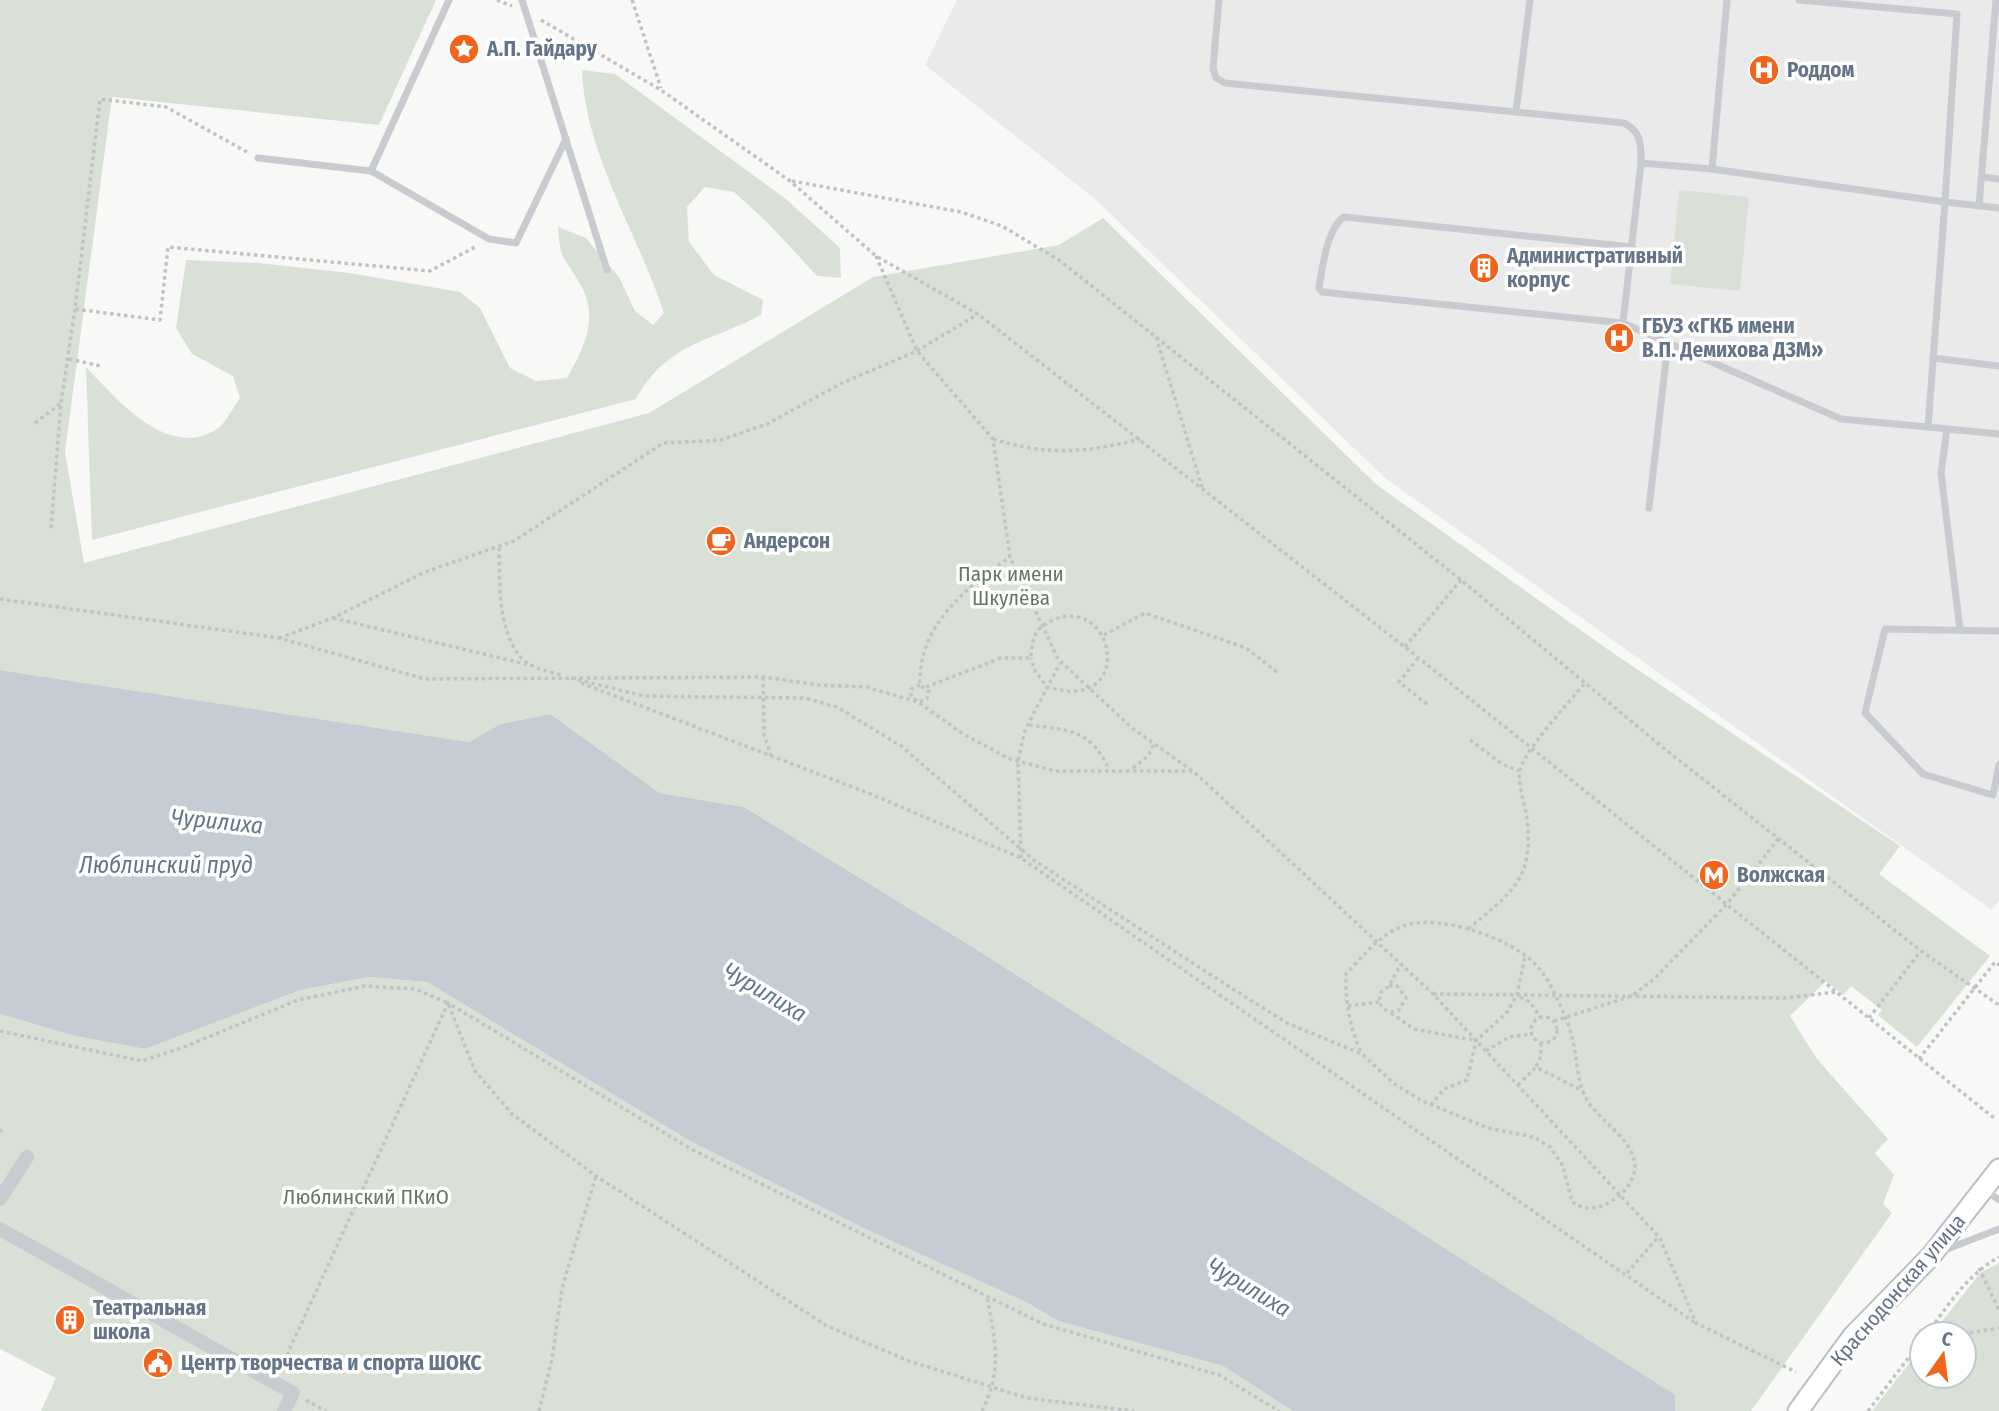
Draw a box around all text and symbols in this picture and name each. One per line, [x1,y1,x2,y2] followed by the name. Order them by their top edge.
[447,32,481,66] place icon: А.П. Гайдару
[486,36,598,62] place label: А.П. Гайдару
[1747,53,1781,87] hospital icon: Роддом
[1787,57,1855,83] place label: Роддом
[1506,243,1683,293] place label: Административный корпус
[1467,251,1501,285] building icon: Административный корпус
[1642,313,1823,363] place label: ГБУЗ «ГКБ имени В.П. Демихова ДЗМ»
[1602,321,1636,355] hospital icon: ГБУЗ «ГКБ имени В.П. Демихова ДЗМ»
[704,524,738,558] cafe icon: Андерсон
[743,528,830,554] place label: Андерсон
[958,561,1064,611] park label: Парк имени Шкулёва
[170,802,264,840] water label: Чурилиха
[78,851,253,879] water label: Люблинский пруд
[1697,858,1731,892] metro station icon: Волжская
[1737,862,1825,888] place label: Волжская
[718,956,812,1028] water label: Чурилиха
[283,1184,449,1210] park label: Люблинский ПКиО
[1825,1209,1971,1371] street label: Краснодонская улица
[1202,1251,1296,1323] water label: Чурилиха
[93,1295,206,1345] place label: Театральная школа
[53,1303,87,1337] building icon: Театральная школа
[1908,1320,1978,1390] north arrow
[1939,1327,1955,1351] text: С
[141,1346,175,1380] public building icon: Центр творчества и спорта ШОКС
[181,1350,482,1376] place label: Центр творчества и спорта ШОКС

